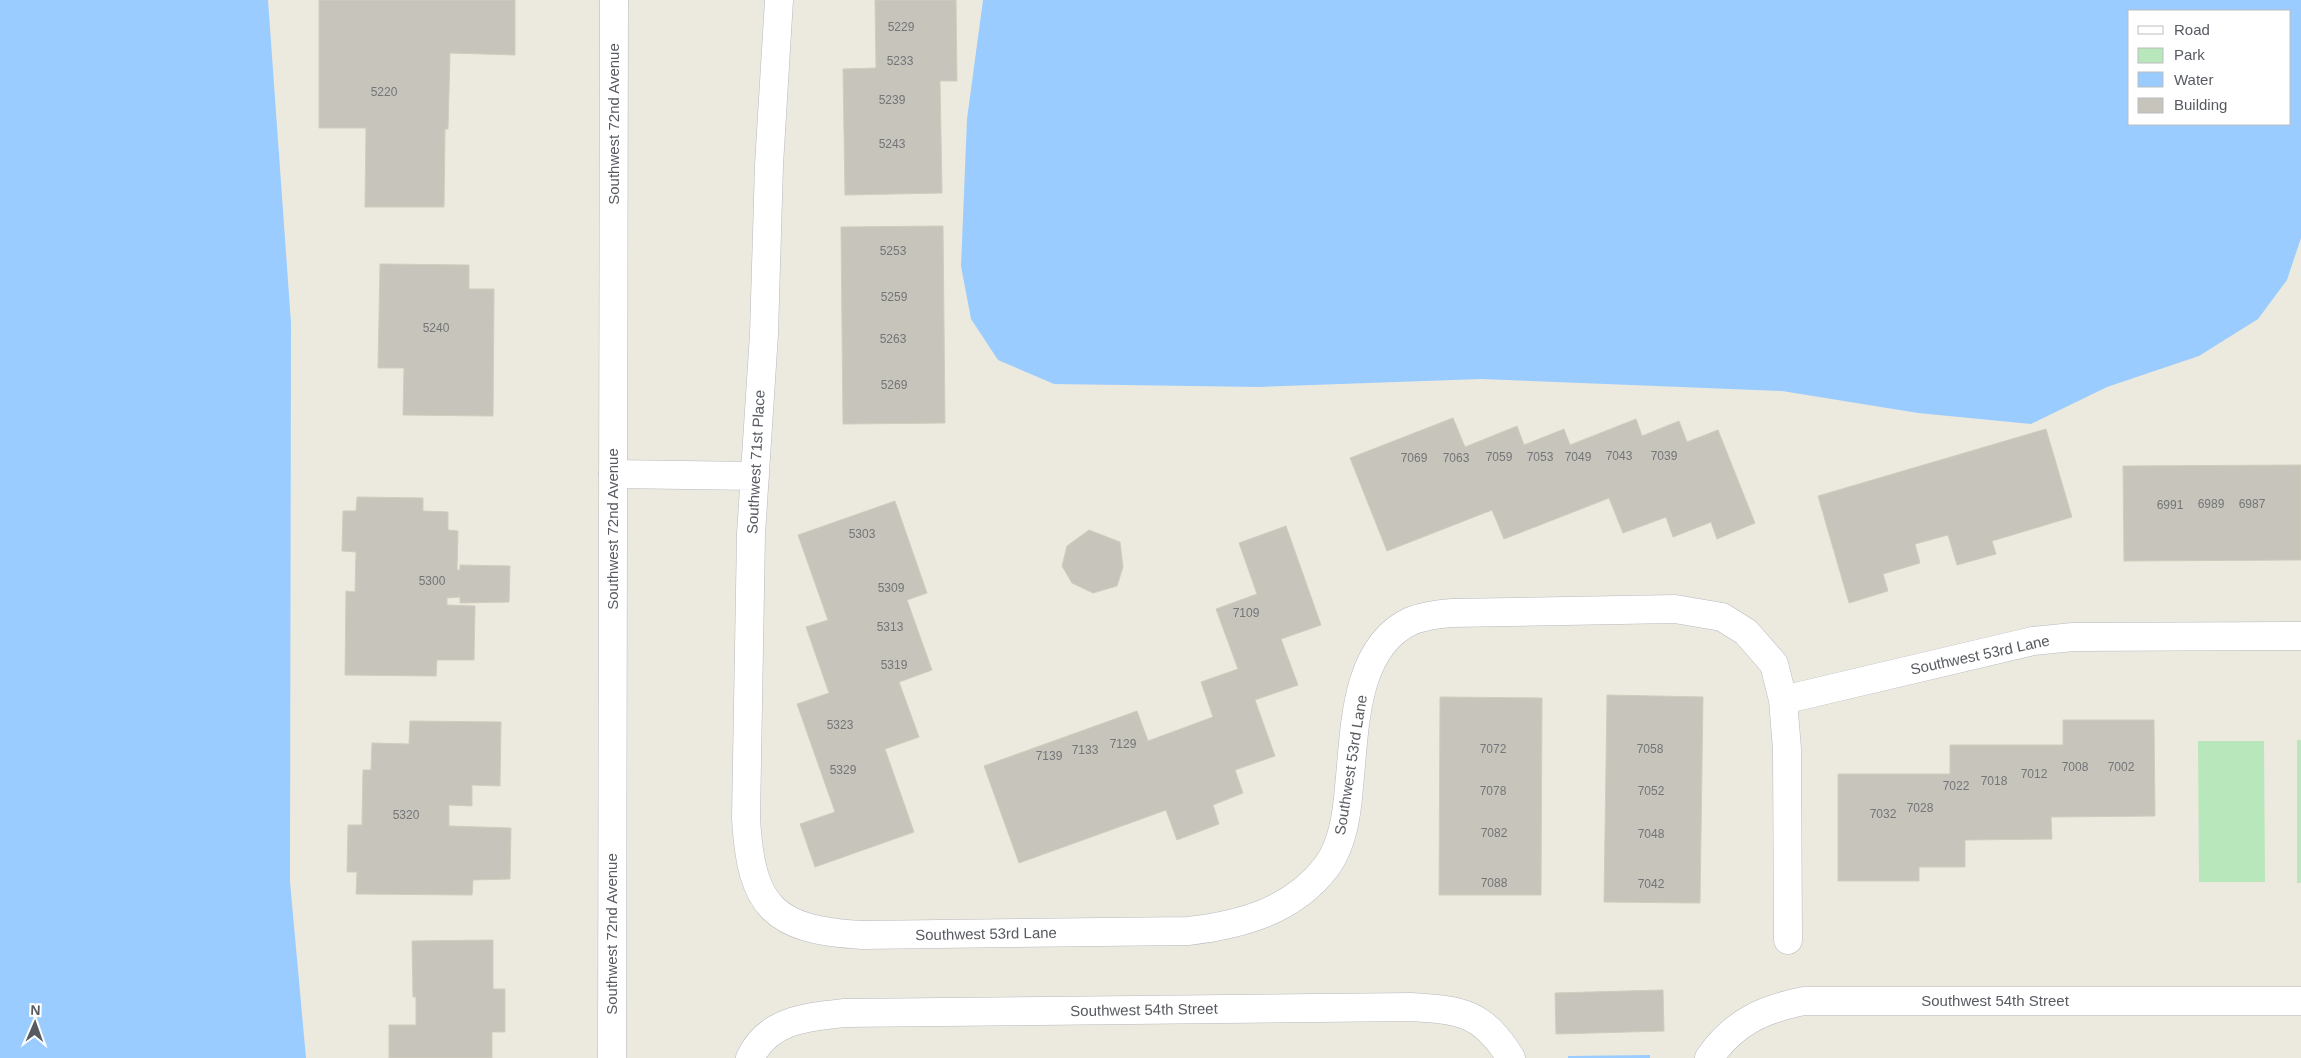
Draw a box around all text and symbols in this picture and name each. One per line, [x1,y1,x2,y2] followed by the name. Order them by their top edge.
[2128,10,2291,125] legend
[888,20,915,34] house number: 5229
[2174,21,2210,38] text: Road
[605,43,622,205] street label: Southwest 72nd Avenue
[2174,46,2205,63] text: Park
[887,54,914,68] house number: 5233
[2174,71,2213,88] text: Water
[371,85,398,99] house number: 5220
[879,93,906,107] house number: 5239
[2174,96,2227,113] text: Building
[879,137,906,151] house number: 5243
[880,244,907,258] house number: 5253
[881,290,908,304] house number: 5259
[423,321,450,335] house number: 5240
[880,332,907,346] house number: 5263
[881,378,908,392] house number: 5269
[743,389,768,534] street label: Southwest 71st Place
[604,448,621,610] street label: Southwest 72nd Avenue
[1606,449,1633,463] house number: 7043
[1651,449,1678,463] house number: 7039
[1486,450,1513,464] house number: 7059
[1527,450,1554,464] house number: 7053
[1565,450,1592,464] house number: 7049
[1401,451,1428,465] house number: 7069
[1443,451,1470,465] house number: 7063
[2198,497,2225,511] house number: 6989
[2239,497,2266,511] house number: 6987
[2157,498,2184,512] house number: 6991
[849,527,876,541] house number: 5303
[419,574,446,588] house number: 5300
[878,581,905,595] house number: 5309
[1233,606,1260,620] house number: 7109
[877,620,904,634] house number: 5313
[1909,631,2051,678] street label: Southwest 53rd Lane
[881,658,908,672] house number: 5319
[1331,694,1370,836] street label: Southwest 53rd Lane
[827,718,854,732] house number: 5323
[1110,737,1137,751] house number: 7129
[1480,742,1507,756] house number: 7072
[1637,742,1664,756] house number: 7058
[1072,743,1099,757] house number: 7133
[1036,749,1063,763] house number: 7139
[2062,760,2089,774] house number: 7008
[2108,760,2135,774] house number: 7002
[830,763,857,777] house number: 5329
[2021,767,2048,781] house number: 7012
[1981,774,2008,788] house number: 7018
[1943,779,1970,793] house number: 7022
[1480,784,1507,798] house number: 7078
[1638,784,1665,798] house number: 7052
[1907,801,1934,815] house number: 7028
[1870,807,1897,821] house number: 7032
[393,808,420,822] house number: 5320
[1481,826,1508,840] house number: 7082
[1638,827,1665,841] house number: 7048
[603,853,620,1015] street label: Southwest 72nd Avenue
[1481,876,1508,890] house number: 7088
[1638,877,1665,891] house number: 7042
[915,924,1057,943] street label: Southwest 53rd Lane
[1921,992,2070,1009] street label: Southwest 54th Street
[10,998,60,1048] north arrow
[1070,1000,1219,1019] street label: Southwest 54th Street
[30,1002,41,1018] text: N

